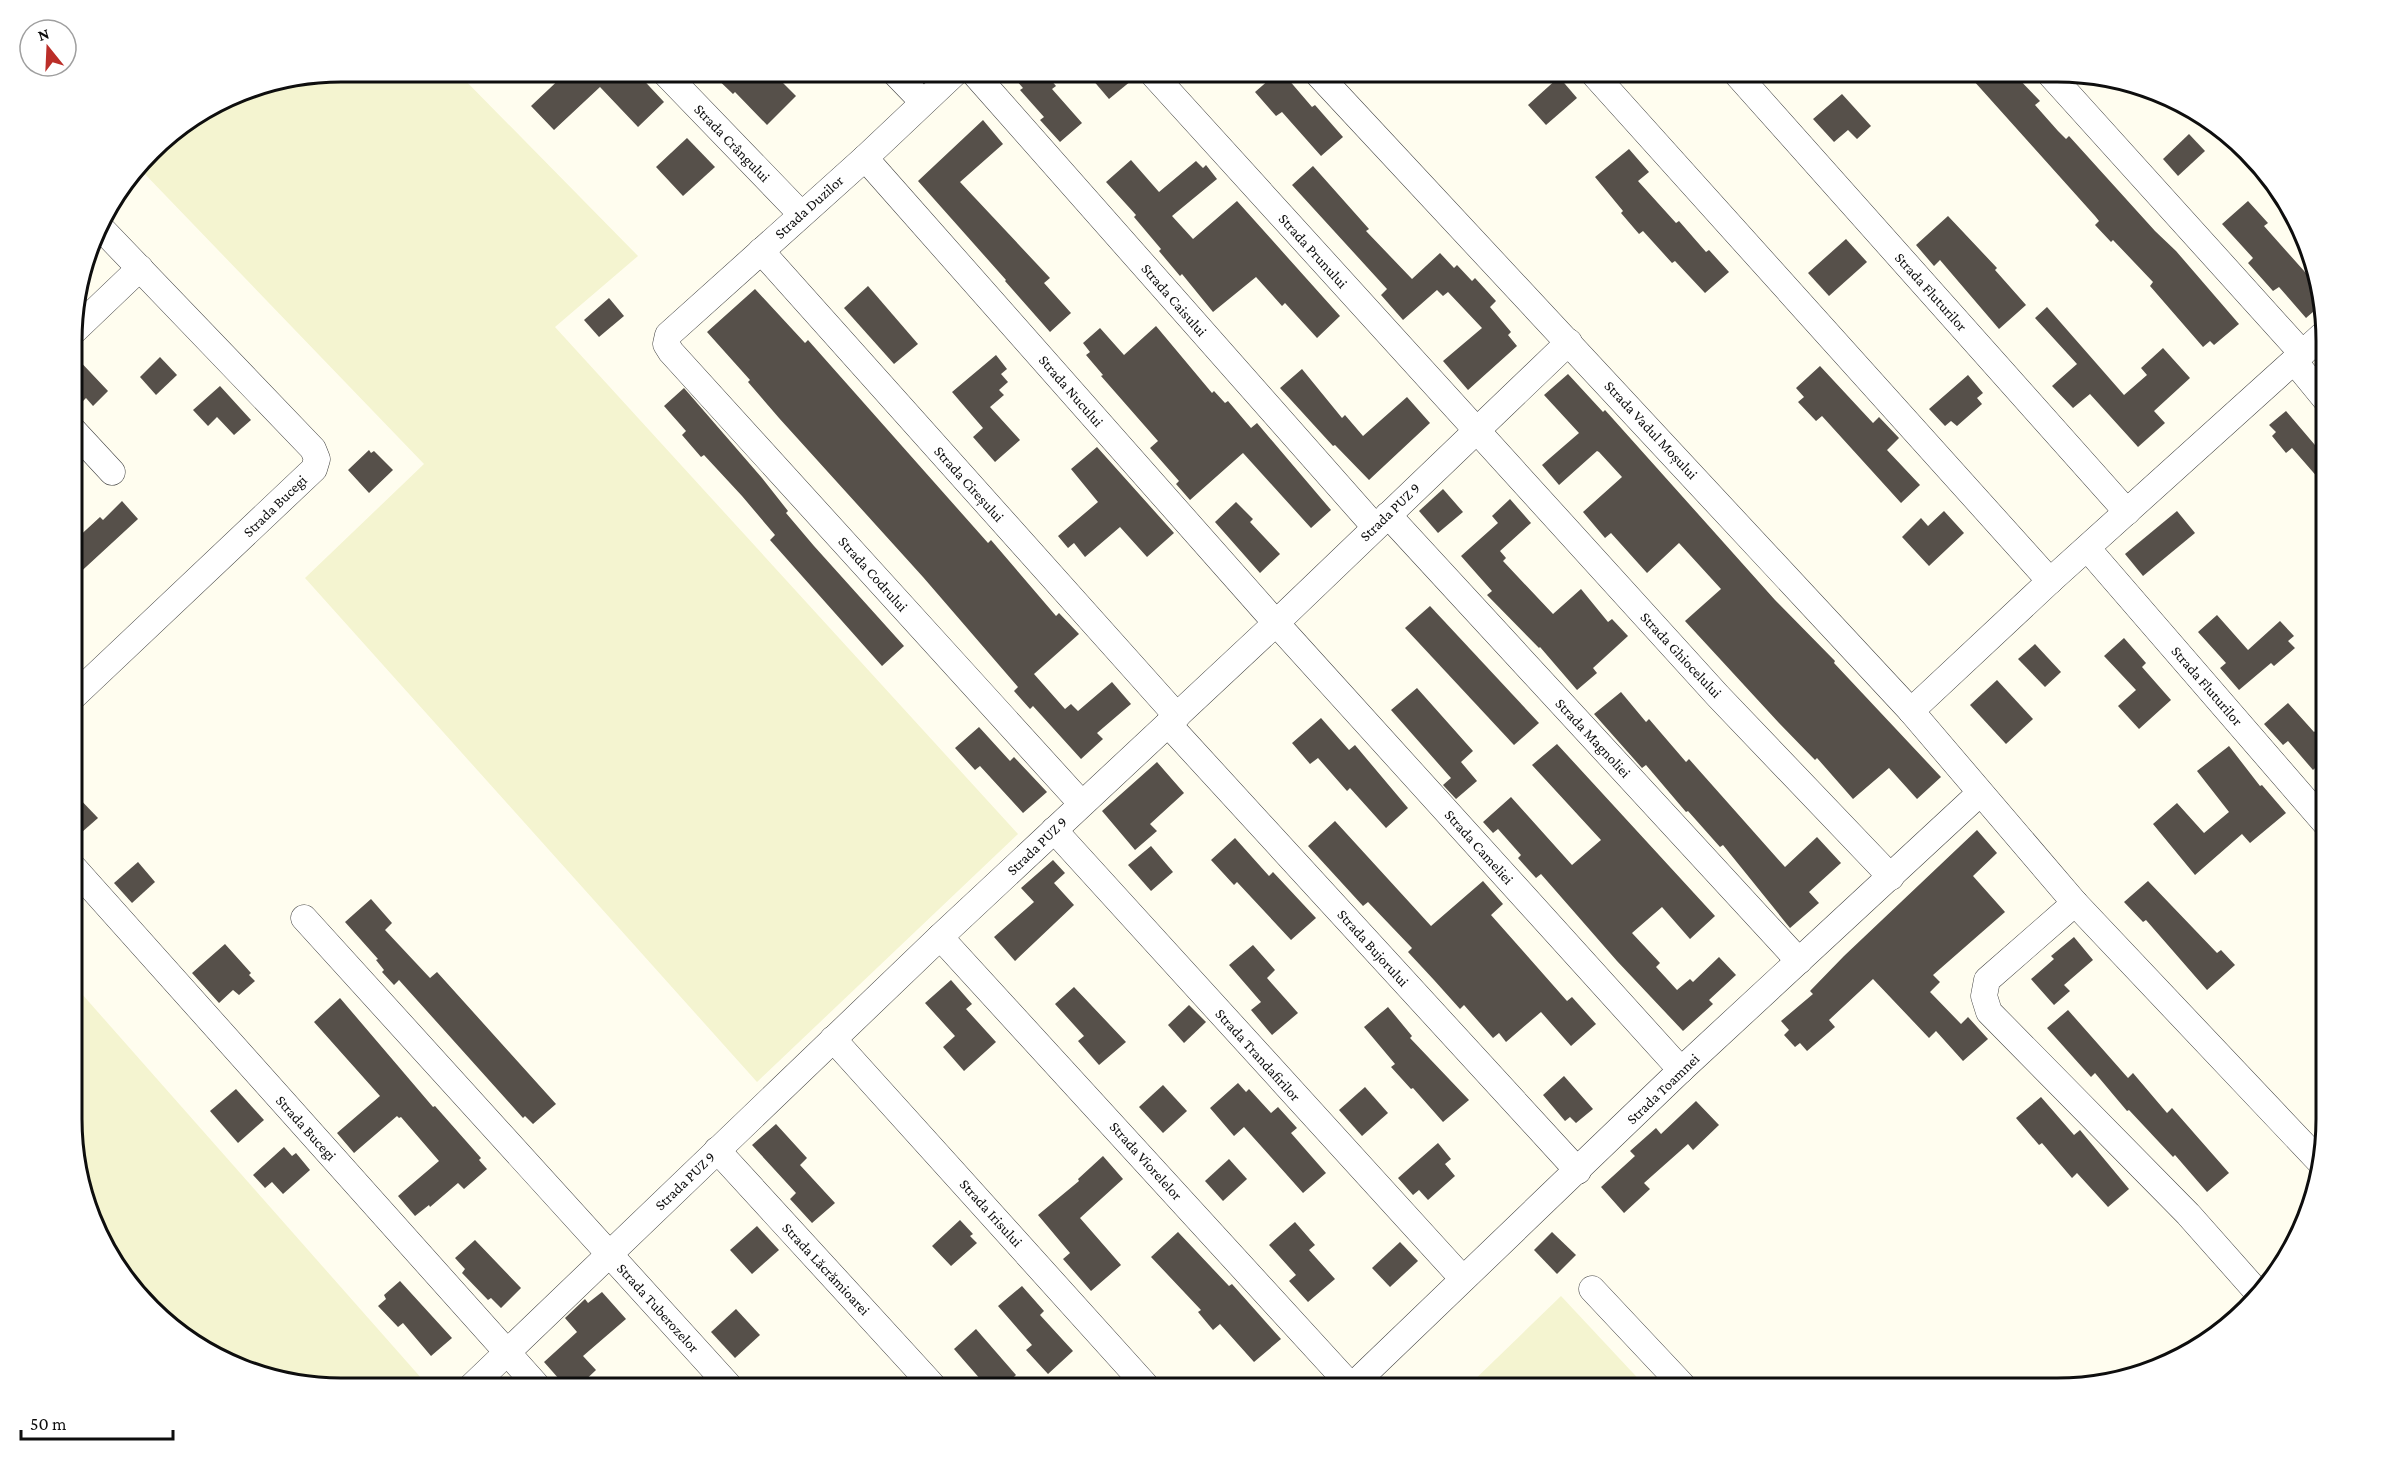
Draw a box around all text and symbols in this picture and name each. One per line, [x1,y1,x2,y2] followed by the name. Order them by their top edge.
[18,18,78,78] north arrow
[36,24,51,44] text: N
[690,101,773,186] street label: Strada Crângului
[771,172,847,242] street label: Strada Duzilor
[1276,211,1351,291] street label: Strada Prunului
[1892,250,1971,335] street label: Strada Fluturilor
[1138,260,1210,340] street label: Strada Caisului
[1036,352,1106,430] street label: Strada Nucului
[1600,378,1701,484] street label: Strada Vadul Moșului
[930,443,1007,526] street label: Strada Cireșului
[240,472,311,541] street label: Strada Bucegi
[1357,479,1423,545] street label: Strada PUZ 9
[835,533,911,615] street label: Strada Codrului
[1637,609,1725,701] street label: Strada Ghiocelului
[2168,643,2246,729] street label: Strada Fluturilor
[1552,695,1634,782] street label: Strada Magnoliei
[1441,807,1517,887] street label: Strada Cameliei
[1004,813,1070,879] street label: Strada PUZ 9
[1334,906,1412,991] street label: Strada Bujorului
[1212,1006,1304,1105] street label: Strada Trandafirilor
[1624,1050,1702,1127] street label: Strada Toamnei
[272,1092,339,1164] street label: Strada Bucegi
[1107,1118,1186,1204] street label: Strada Viorelelor
[652,1148,718,1214] street label: Strada PUZ 9
[957,1176,1025,1250] street label: Strada Irisului
[779,1220,873,1318] street label: Strada Lăcrămioarei
[614,1260,703,1356] street label: Strada Tuberozelor
[21,1403,172,1441] scale bar
[30,1414,67,1434] text: 50 m

